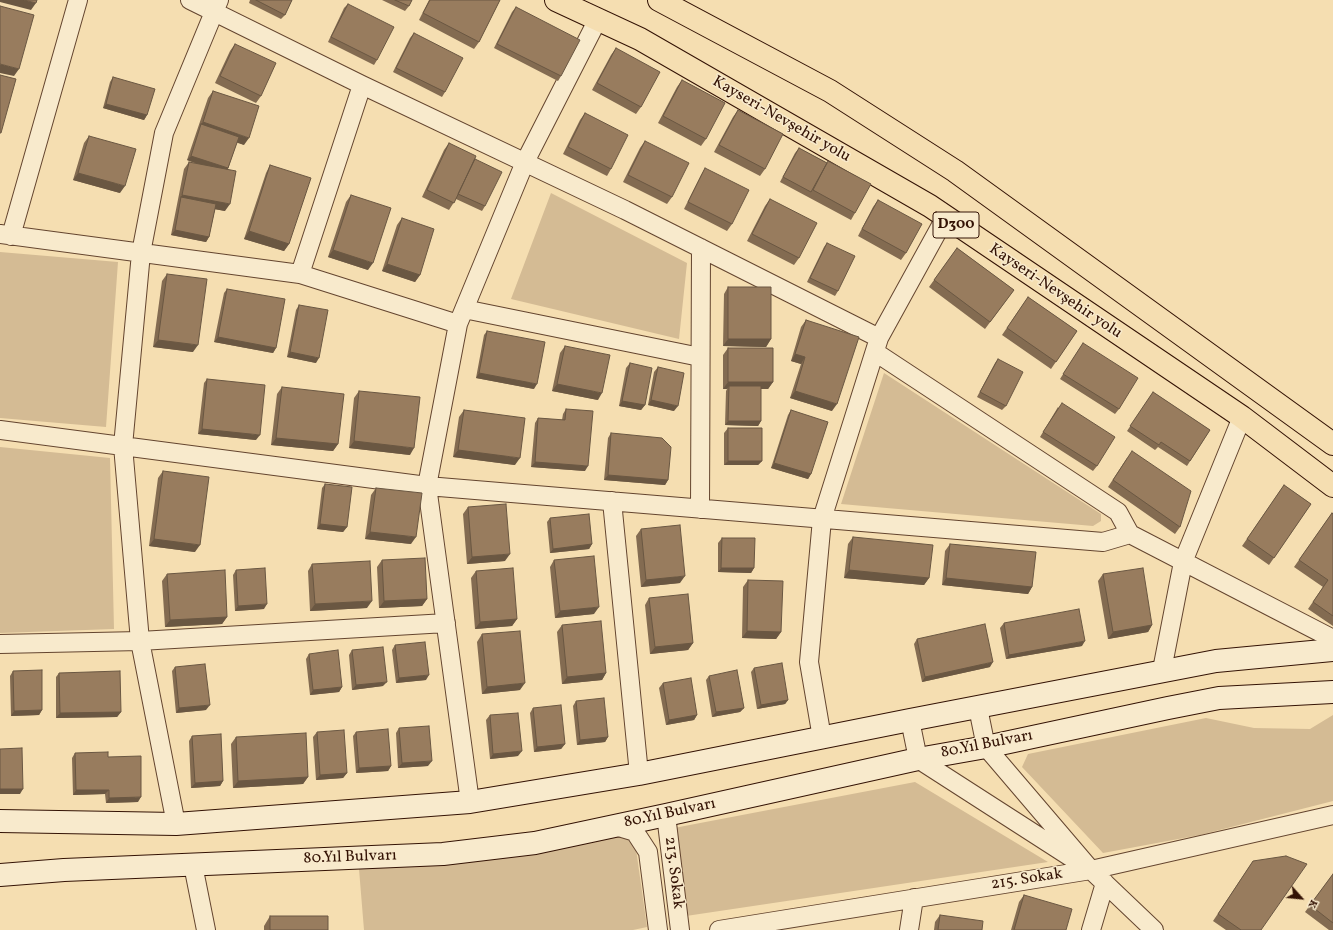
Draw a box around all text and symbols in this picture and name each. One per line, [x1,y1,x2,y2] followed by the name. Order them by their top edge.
[709,73,853,167] street label: Kayseri-Nevşehir yolu
[933,212,979,238] road number: D300
[985,240,1125,344] street label: Kayseri-Nevşehir yolu
[939,727,1035,763] street label: 80.Yıl Bulvarı
[622,795,718,833] street label: 80.Yıl Bulvarı
[659,836,687,910] street label: 213. Sokak
[303,847,397,869] street label: 80.Yıl Bulvarı
[990,865,1064,895] street label: 215. Sokak
[1281,878,1321,918] north arrow
[1304,897,1321,911] text: K

